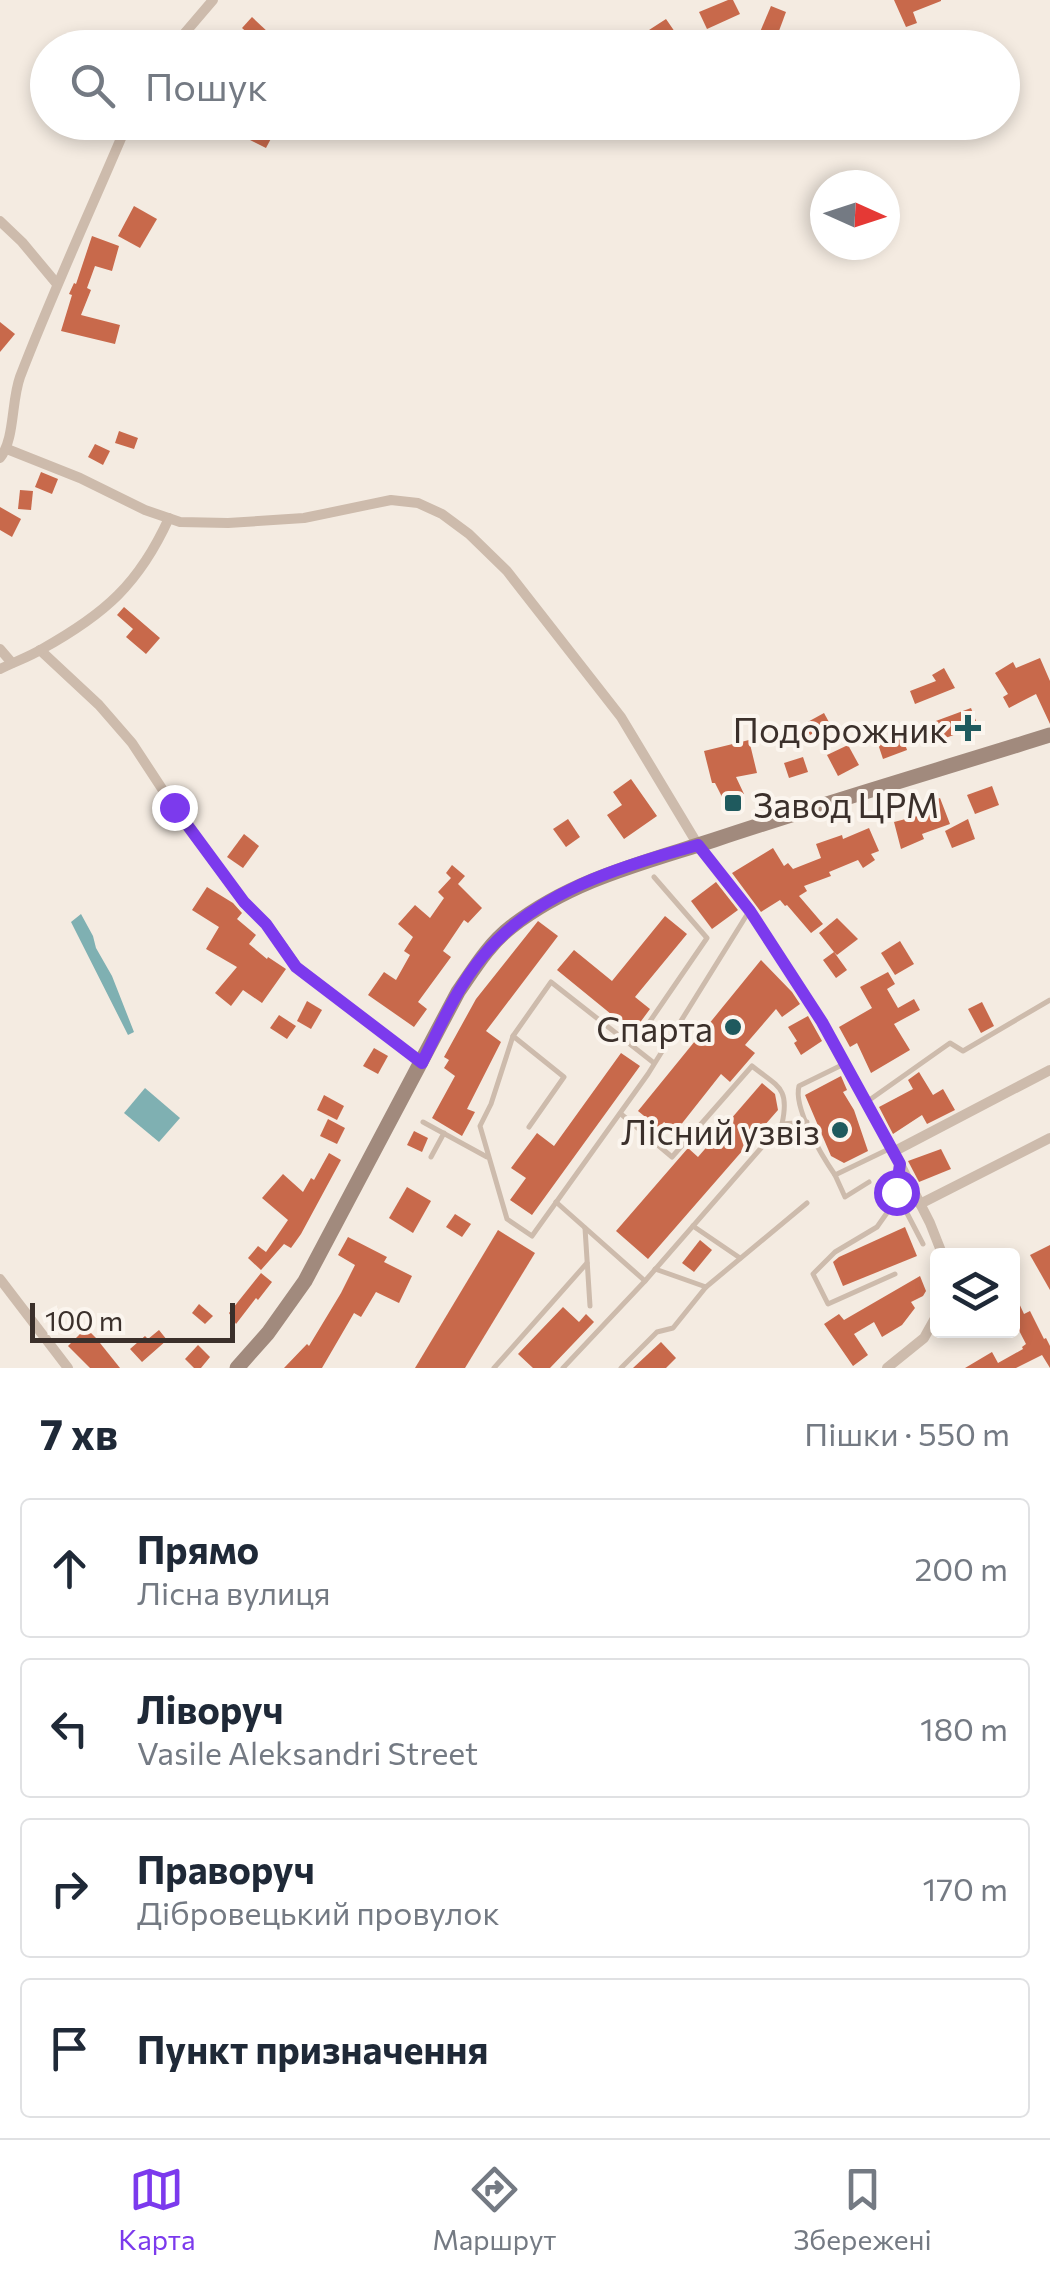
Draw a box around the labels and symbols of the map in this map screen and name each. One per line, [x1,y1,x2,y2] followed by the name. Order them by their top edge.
[810,170,900,260] north arrow
[733,707,948,750] place label: Подорожник
[957,717,979,739] marker: Подорожник
[753,782,939,825] place label: Завод ЦРМ
[152,785,198,831] route end
[722,792,744,814] marker: Завод ЦРМ
[596,1006,713,1049] place label: Спарта
[722,1016,744,1038] marker: Спарта
[621,1109,820,1152] place label: Лісний узвіз
[829,1119,851,1141] marker: Лісний узвіз
[874,1170,920,1216] route start
[30,1298,235,1342] scale bar

